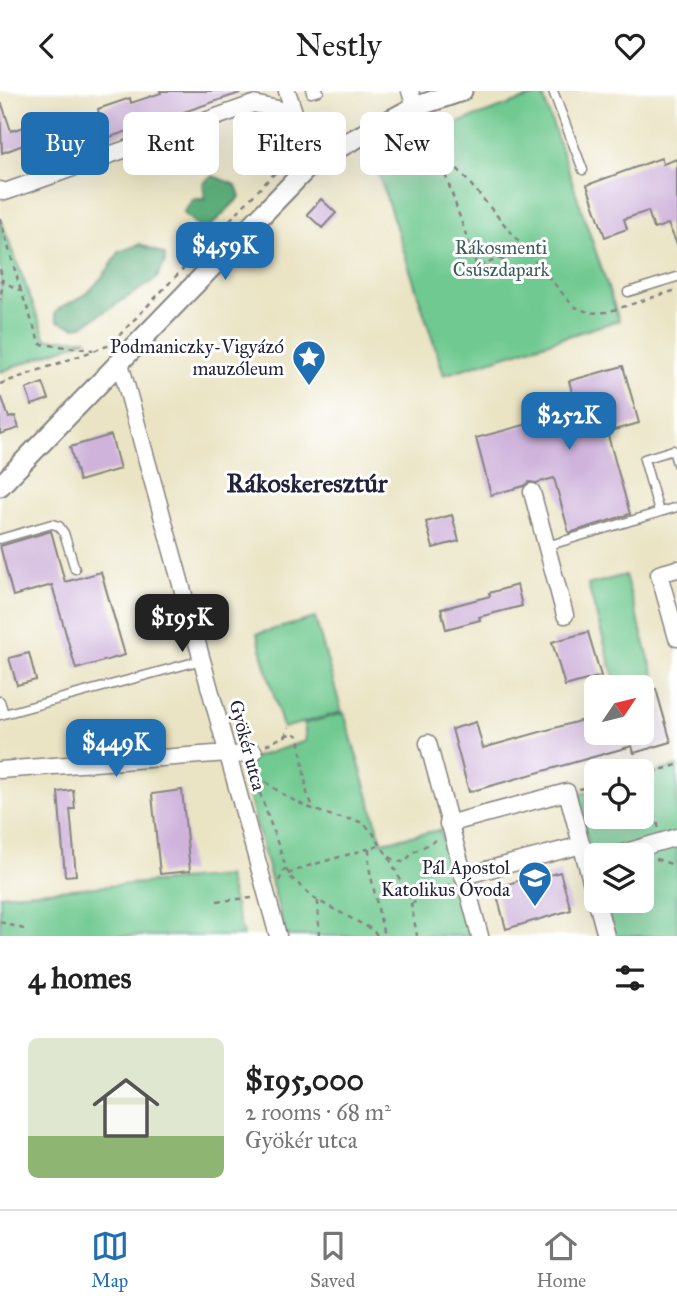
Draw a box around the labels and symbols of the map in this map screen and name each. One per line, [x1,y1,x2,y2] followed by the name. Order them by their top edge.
[176,223,274,282] pin: $459K
[453,236,549,281] park label: Rákosmenti Csúszdapark
[110,335,284,380] place label: Podmaniczky-Vigyázó mauzóleum
[290,338,328,387] place icon: Podmaniczky-Vigyázó mauzóleum
[520,393,618,452] pin: $252K
[226,467,389,499] district label: Rákoskeresztúr
[133,595,231,654] pin: $195K
[584,675,654,745] north arrow
[224,697,271,794] street label: Gyökér utca
[67,719,165,779] pin: $449K
[381,856,511,901] place label: Pál Apostol Katolikus Óvoda
[516,859,554,908] school or university icon: Pál Apostol Katolikus Óvoda

